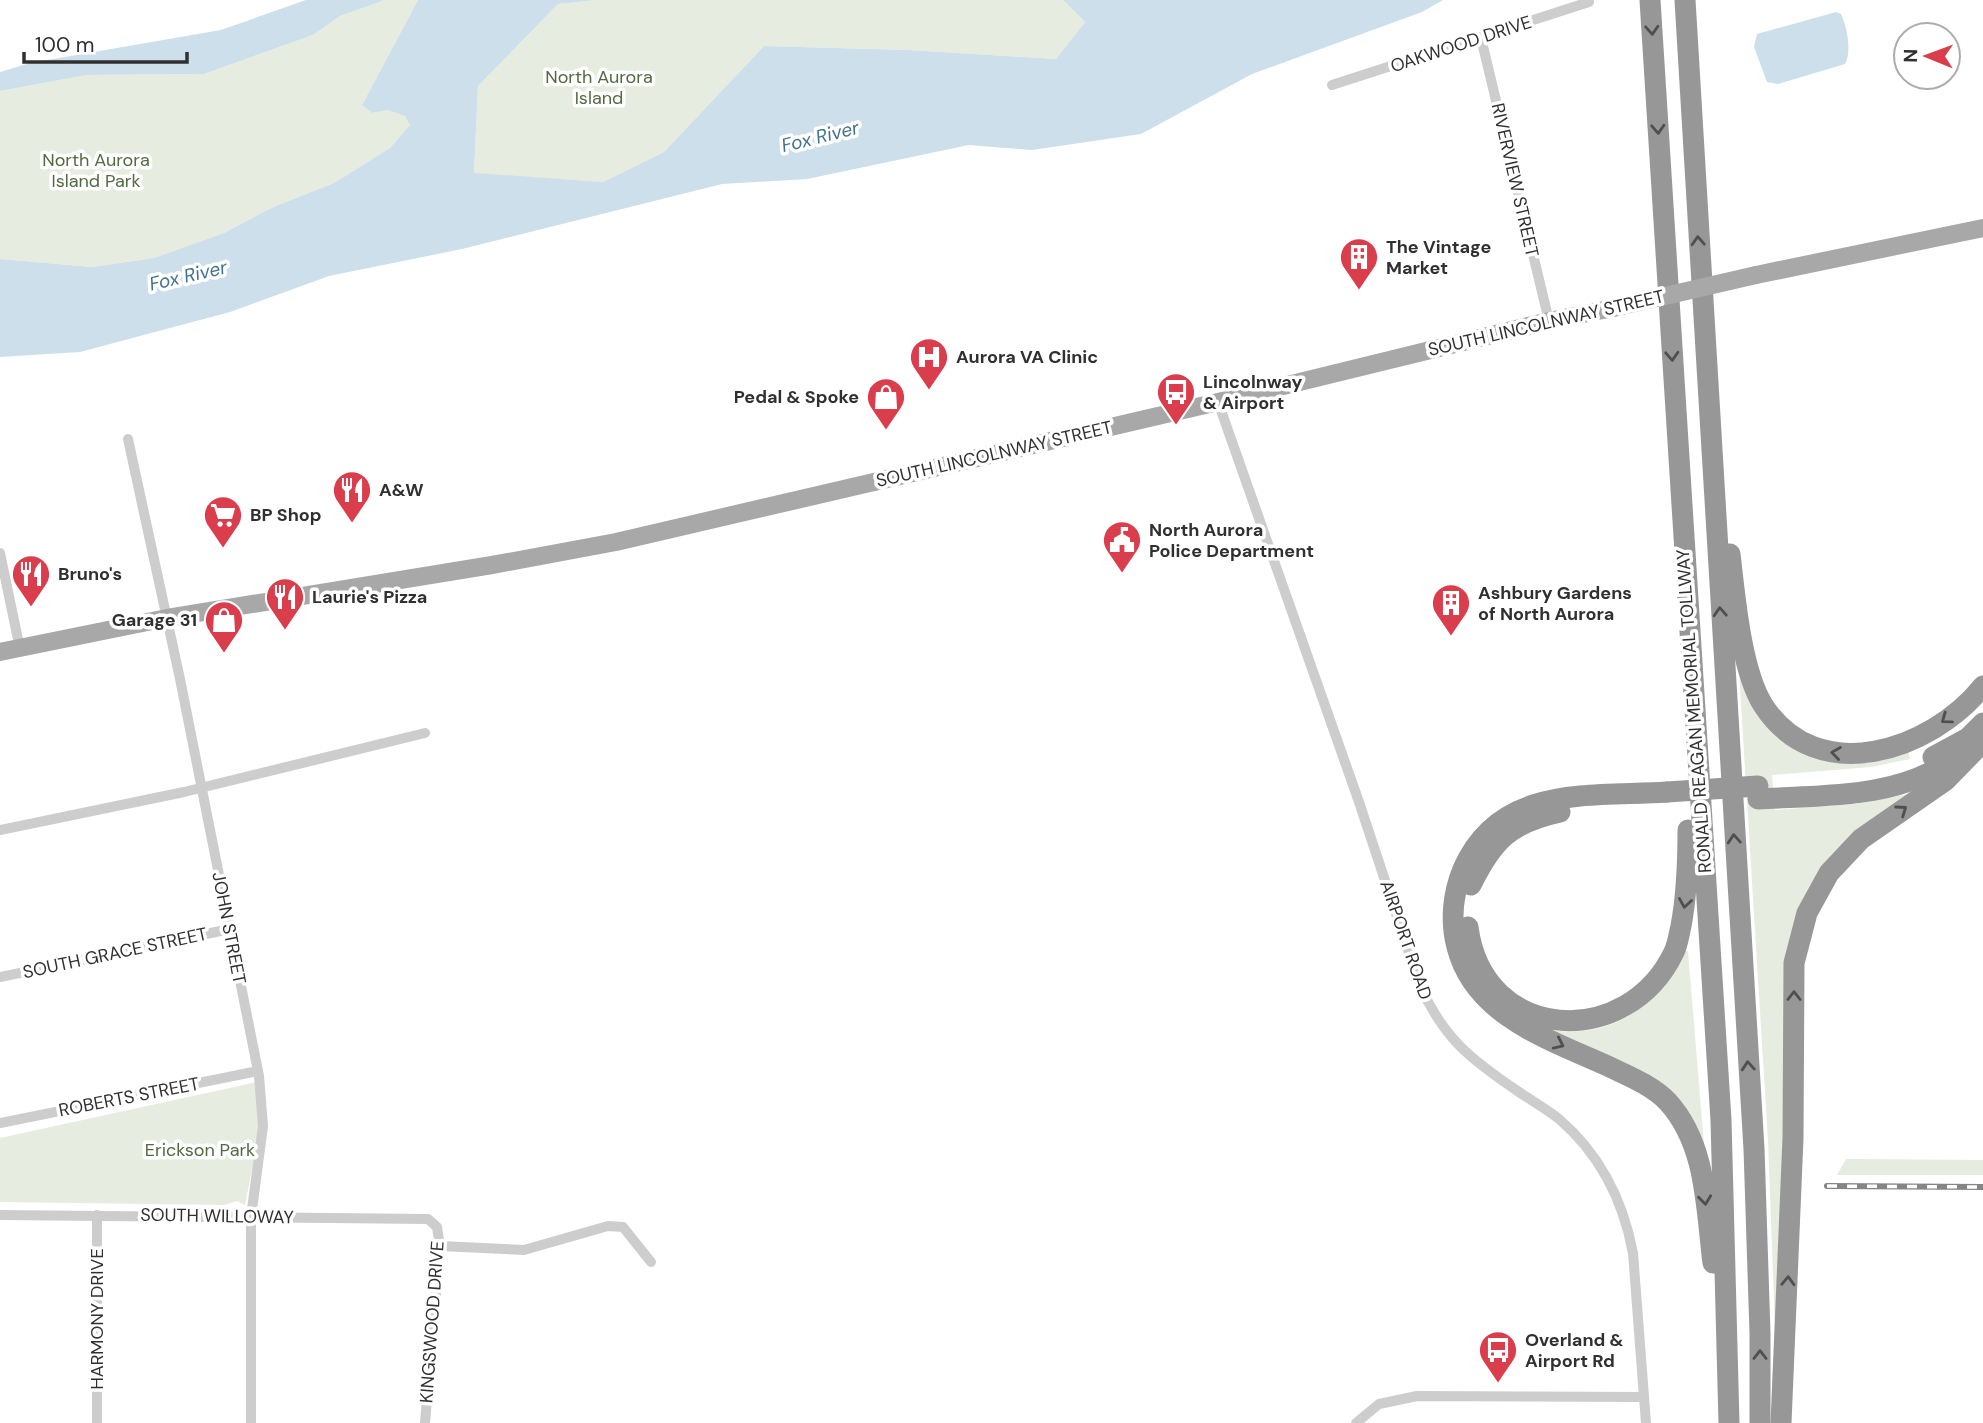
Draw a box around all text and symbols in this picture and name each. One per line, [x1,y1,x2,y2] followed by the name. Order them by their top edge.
[1387,10,1535,78] street label: OAKWOOD DRIVE
[24,21,187,65] scale bar
[1892,21,1962,91] north arrow
[1644,25,1659,36] one-way arrow
[35,31,95,59] text: 100 m
[1898,49,1923,63] text: N
[545,65,653,110] park label: North Aurora Island
[1486,101,1544,259] street label: RIVERVIEW STREET
[779,115,862,158] water label: Fox River
[1650,124,1665,135] one-way arrow
[42,148,150,193] park label: North Aurora Island Park
[1386,235,1491,280] place label: The Vintage Market
[1691,235,1706,246] one-way arrow
[1338,236,1380,291] building icon: The Vintage Market
[147,254,230,297] water label: Fox River
[1426,284,1666,362] street label: SOUTH LINCOLNWAY STREET
[908,336,950,391] hospital icon: Aurora VA Clinic
[956,345,1098,369] place label: Aurora VA Clinic
[1664,351,1679,362] one-way arrow
[1203,370,1302,415] place label: Lincolnway & Airport
[1155,371,1197,426] bus stop icon: Lincolnway & Airport
[865,376,907,431] shop icon: Pedal & Spoke
[734,385,859,409] place label: Pedal & Spoke
[874,415,1114,493] street label: SOUTH LINCOLNWAY STREET
[331,469,373,524] restaurant icon: A&W
[379,478,424,502] place label: A&W
[202,494,244,549] supermarket icon: BP Shop
[250,503,322,527] place label: BP Shop
[1149,518,1314,563] place label: North Aurora Police Department
[1101,519,1143,574] public building icon: North Aurora Police Department
[1671,548,1717,874] street label: RONALD REAGAN MEMORIAL TOLLWAY
[10,553,52,608] restaurant icon: Bruno's
[58,562,122,586] place label: Bruno's
[264,576,306,631] restaurant icon: Laurie's Pizza
[1478,581,1632,626] place label: Ashbury Gardens of North Aurora
[1430,582,1472,637] building icon: Ashbury Gardens of North Aurora
[312,585,427,609] place label: Laurie's Pizza
[203,599,245,654] shop icon: Garage 31
[1713,606,1728,617] one-way arrow
[112,608,197,632] place label: Garage 31
[1942,711,1954,724] one-way arrow
[1830,745,1842,760] one-way arrow
[1894,806,1907,818] one-way arrow
[1727,833,1742,844] one-way arrow
[206,870,252,986] street label: JOHN STREET
[1374,877,1438,1003] street label: AIRPORT ROAD
[1678,897,1693,909] one-way arrow
[21,922,209,984] street label: SOUTH GRACE STREET
[1786,991,1802,1001] one-way arrow
[1552,1036,1564,1050] one-way arrow
[1741,1060,1756,1071] one-way arrow
[57,1072,201,1122] street label: ROBERTS STREET
[145,1138,255,1162] park label: Erickson Park
[1697,1194,1712,1205] one-way arrow
[140,1203,294,1229] street label: SOUTH WILLOWAY
[414,1240,450,1404] street label: KINGSWOOD DRIVE
[85,1248,109,1390] street label: HARMONY DRIVE
[1781,1276,1796,1287] one-way arrow
[1525,1328,1624,1373] place label: Overland & Airport Rd
[1477,1329,1519,1384] bus stop icon: Overland & Airport Rd
[1752,1349,1768,1360] one-way arrow

